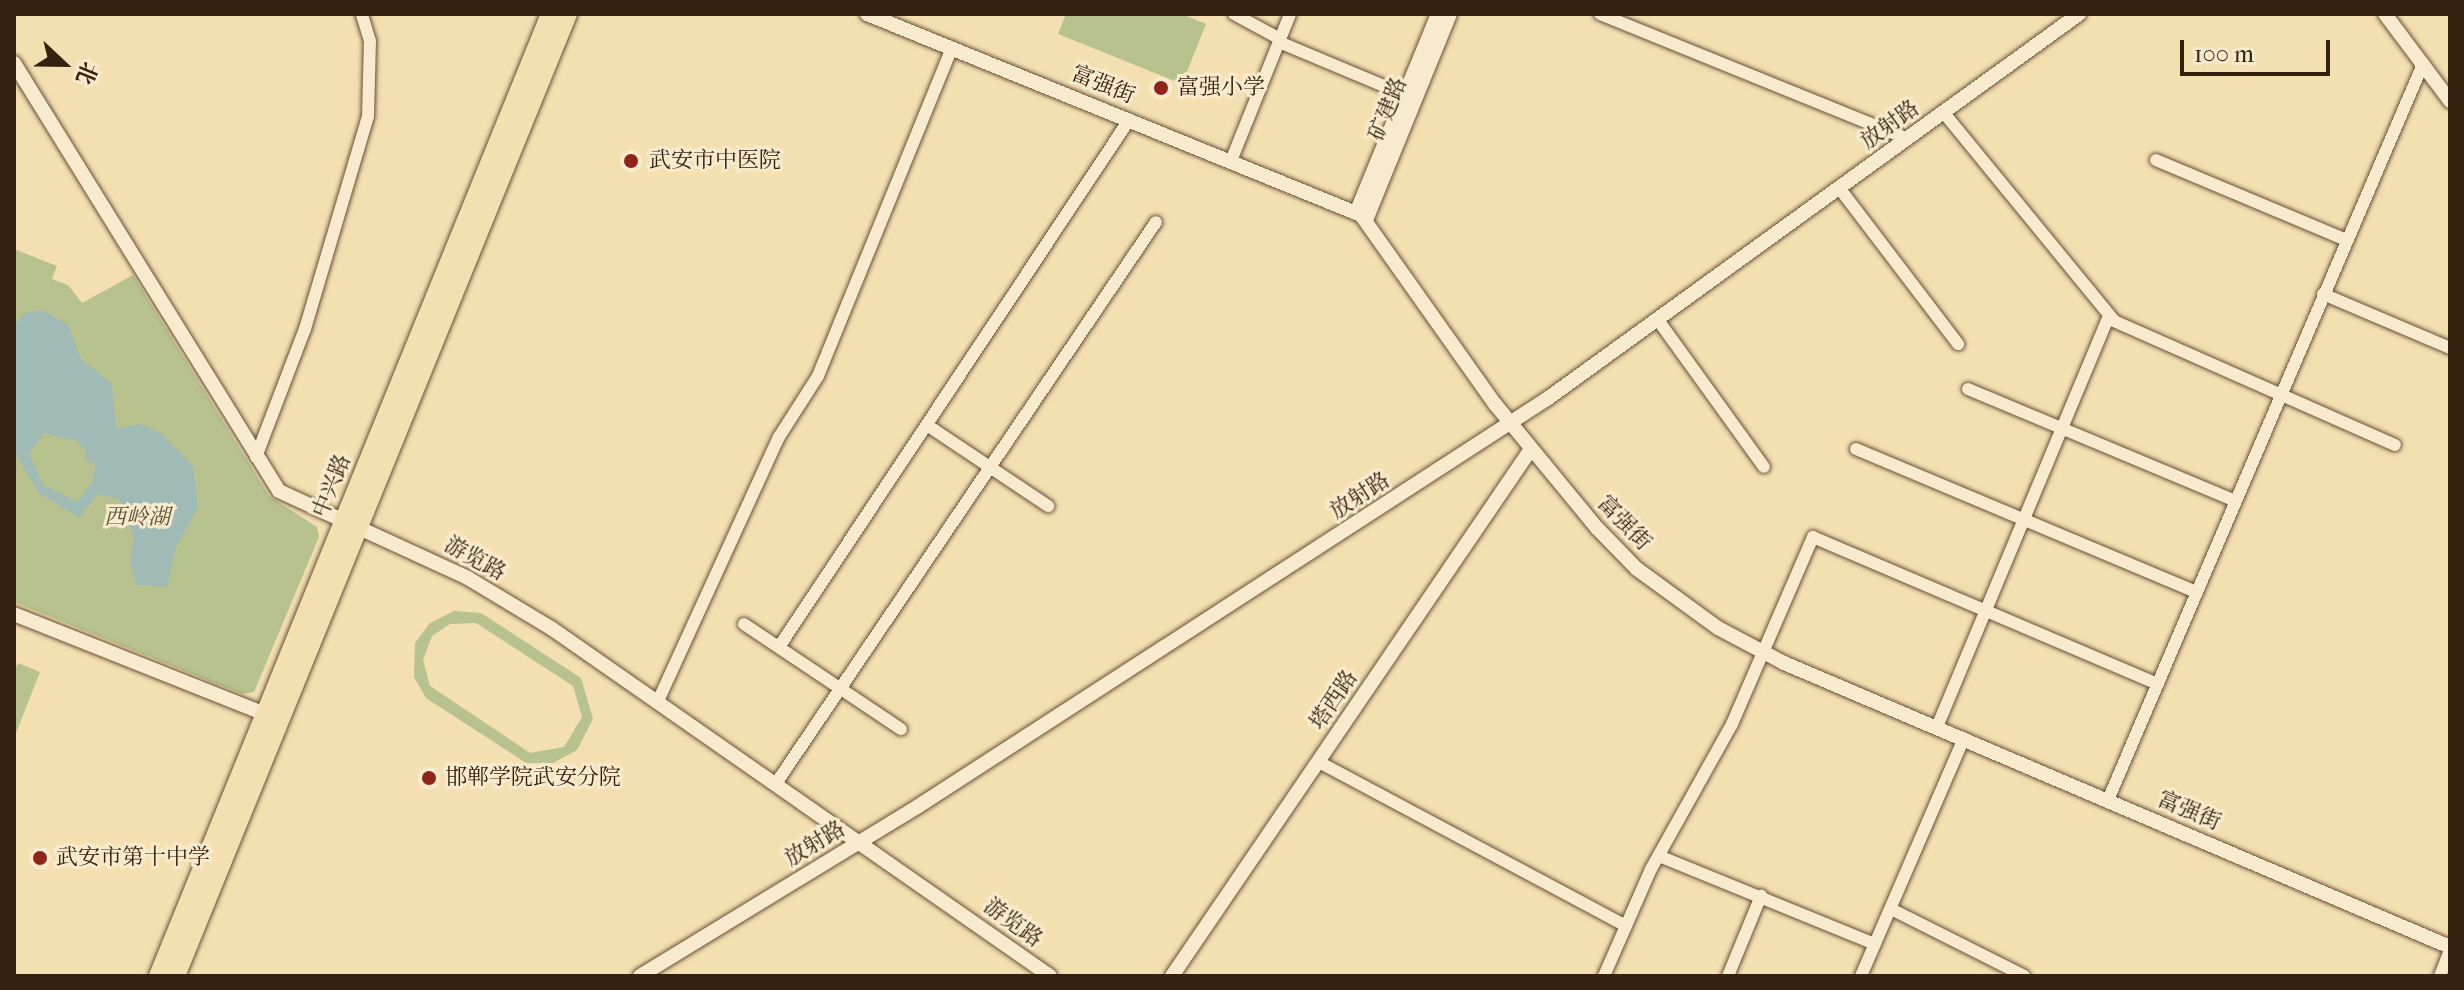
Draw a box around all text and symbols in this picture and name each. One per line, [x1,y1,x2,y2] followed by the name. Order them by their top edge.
[24,24,104,104] north arrow
[2184,24,2334,74] scale bar
[2194,40,2254,68] text: 100 m
[70,58,102,88] text: 北
[1067,60,1139,110] street label: 富强街
[1363,73,1413,145] street label: 矿建路
[1177,75,1265,101] place label: 富强小学
[1152,79,1170,97] marker: 富强小学
[1856,95,1924,155] street label: 放射路
[649,148,781,174] place label: 武安市中医院
[620,150,642,172] marker: 武安市中医院
[307,450,357,522] street label: 中兴路
[1325,467,1395,525] street label: 放射路
[1592,490,1656,556] street label: 富强街
[104,505,170,531] park label: 西岭湖
[440,531,510,587] street label: 游览路
[1305,665,1363,735] street label: 塔西路
[445,765,621,791] place label: 邯郸学院武安分院
[420,769,438,787] marker: 邯郸学院武安分院
[2153,786,2225,836] street label: 富强街
[780,816,850,872] street label: 放射路
[56,845,210,871] place label: 武安市第十中学
[31,849,49,867] marker: 武安市第十中学
[979,893,1047,953] street label: 游览路

